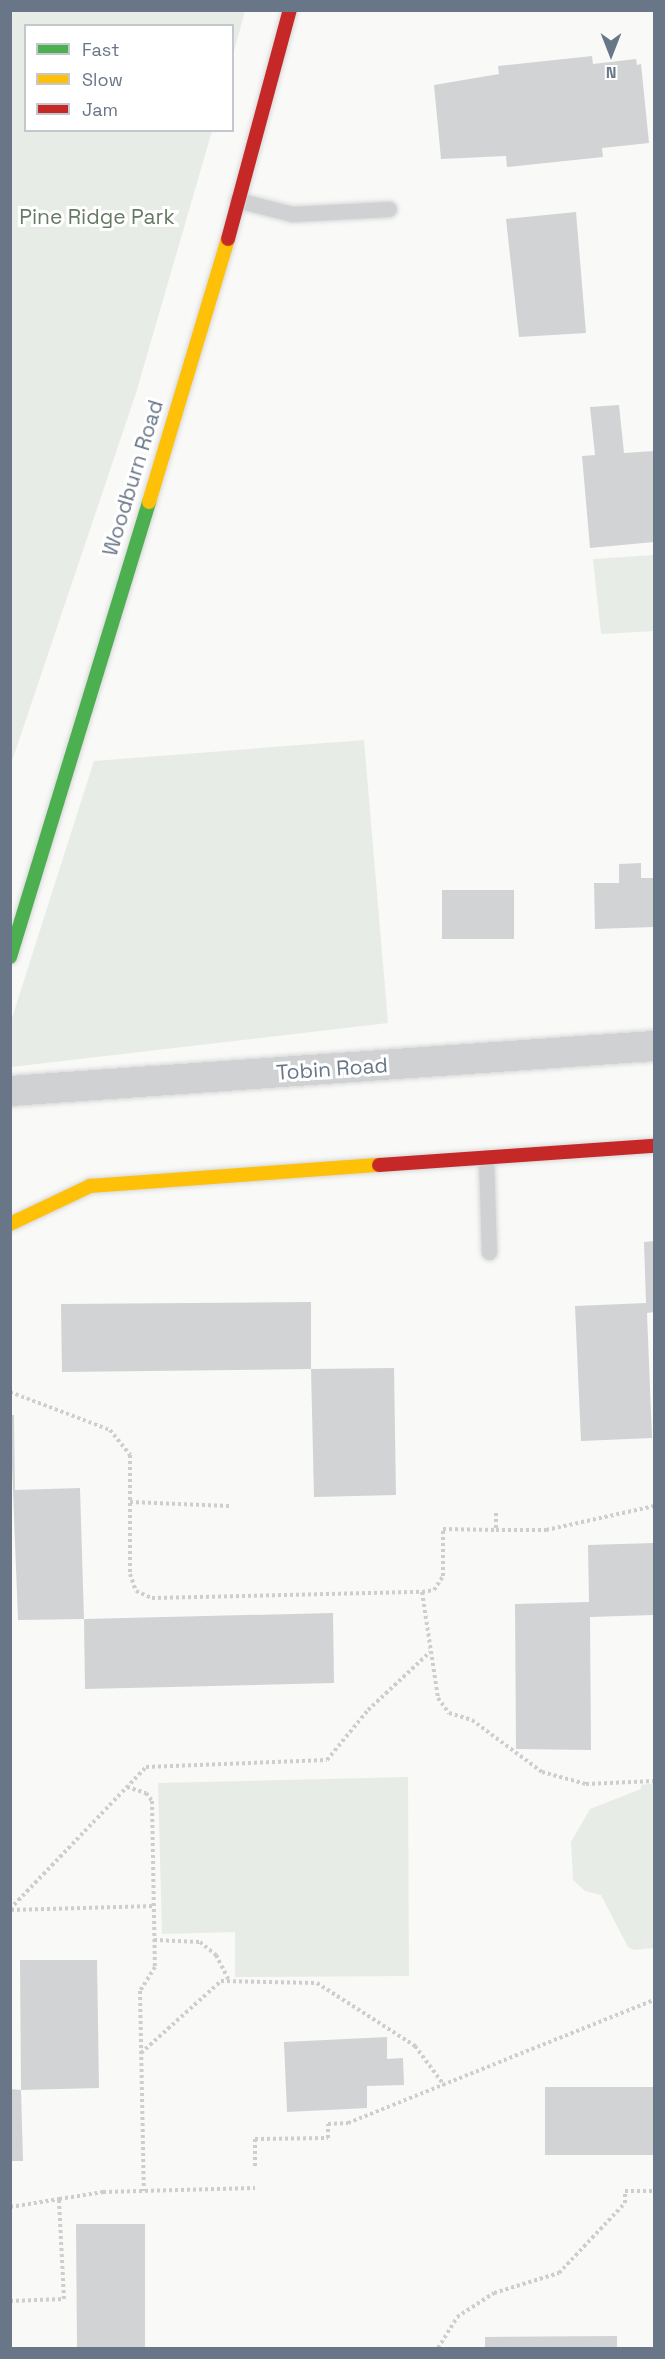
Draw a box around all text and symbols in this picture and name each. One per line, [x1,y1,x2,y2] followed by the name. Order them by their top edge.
[24,24,234,132] legend
[581,24,641,84] north arrow
[82,38,119,61] text: Fast
[606,62,616,83] text: N
[82,68,123,91] text: Slow
[82,98,118,121] text: Jam
[19,204,175,230] park label: Pine Ridge Park
[97,397,169,559] street label: Woodburn Road
[275,1053,389,1085] street label: Tobin Road

